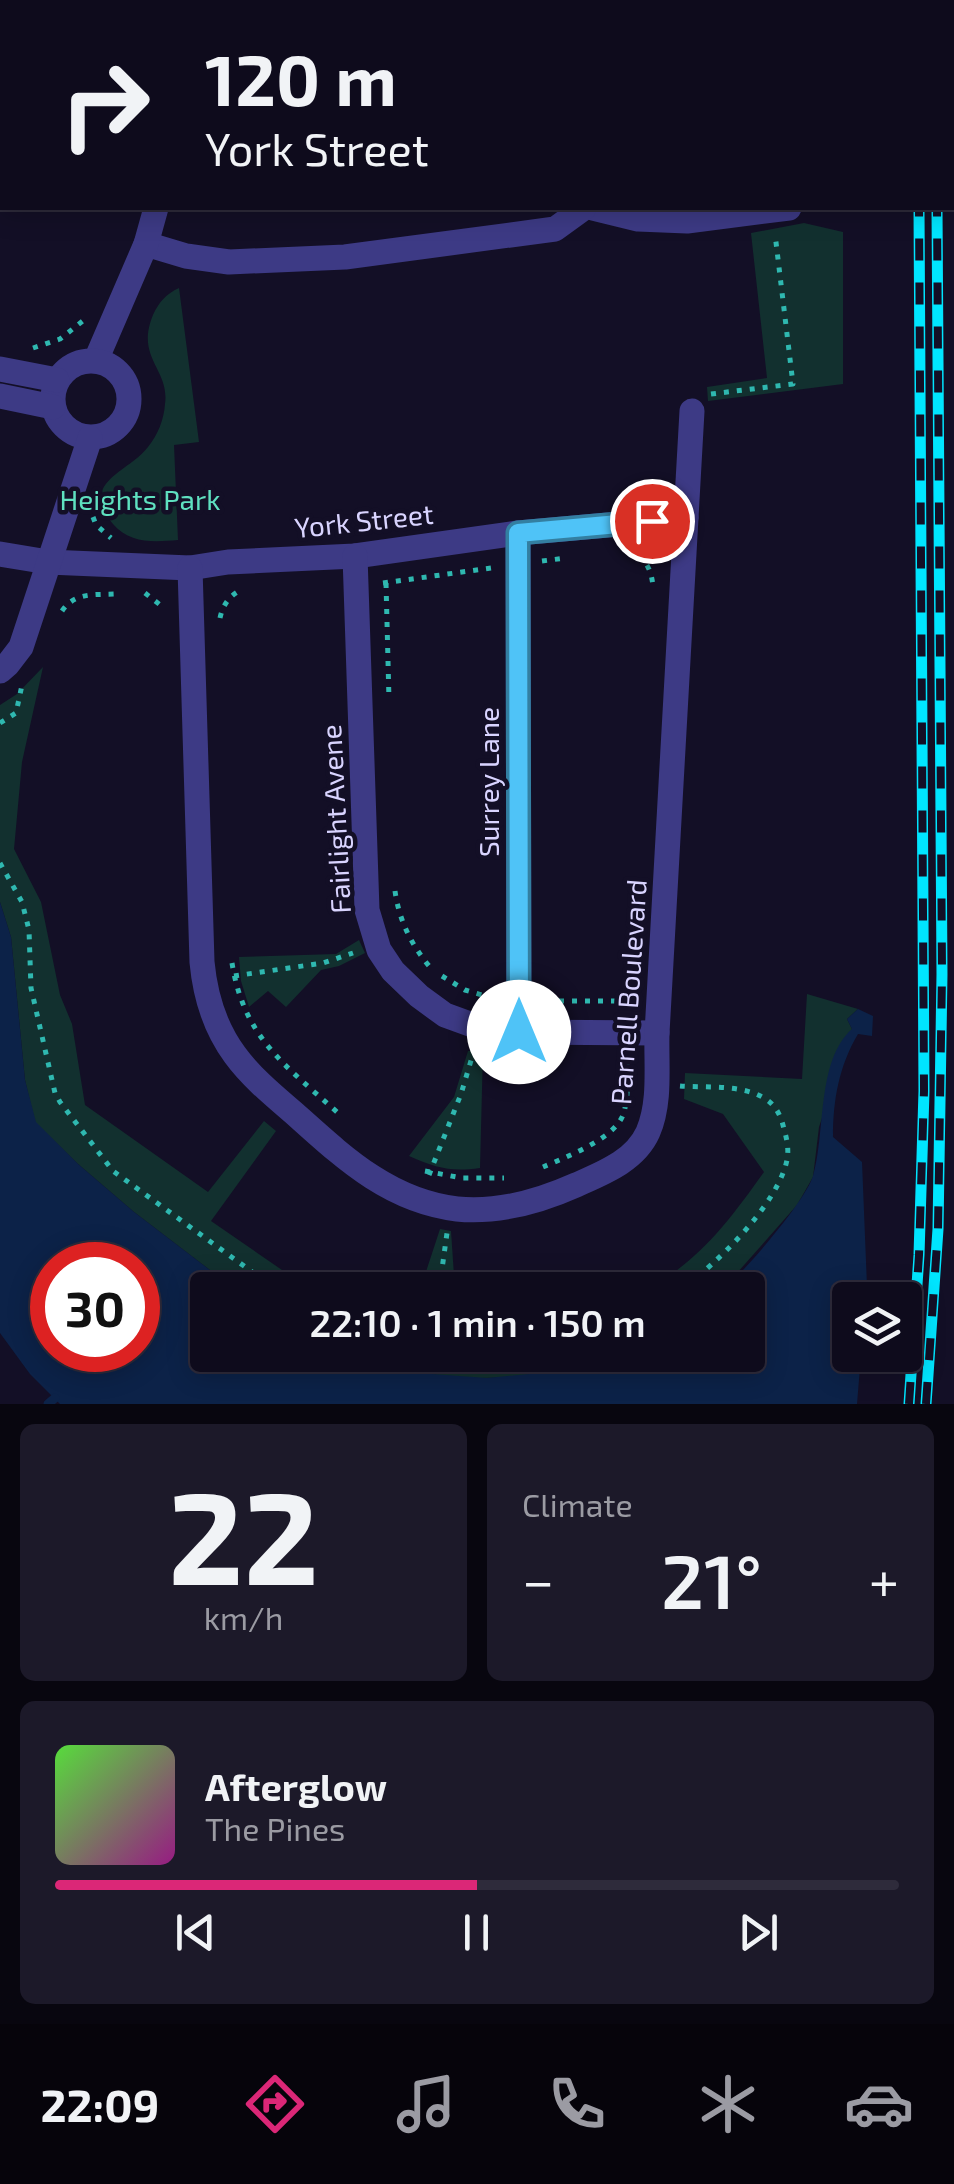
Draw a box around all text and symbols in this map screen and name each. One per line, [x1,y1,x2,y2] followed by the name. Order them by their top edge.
[205,36,397,120] text: 120 m
[40,40,170,170] icon: right
[205,121,429,175] text: York Street
[610,479,695,564] pin
[60,482,220,516] park label: Heights Park
[625,494,680,549] icon: arrive
[293,496,435,544] street label: York Street
[471,707,505,857] street label: Surrey Lane
[313,724,357,914] street label: Fairlight Avene
[603,878,653,1106] street label: Parnell Boulevard
[467,980,571,1084] position arrow
[30,1242,160,1372] speed limit sign: 30
[832,1282,922,1372] map controls
[832,1282,922,1372] button: layers
[309,1299,646,1345] text: 22:10 · 1 min · 150 m
[168,1455,319,1611] text: 22
[522,1485,633,1523] text: Climate
[661,1534,762,1624] text: 21°
[522,1546,554,1612] text: −
[869,1546,899,1612] text: +
[204,1598,283,1636] text: km/h
[205,1763,387,1809] text: Afterglow
[205,1809,345,1847] text: The Pines
[168,1905,223,1960] icon: previous
[449,1905,504,1960] icon: pause
[731,1905,786,1960] icon: next
[240,2069,310,2139] icon: directions
[391,2069,461,2139] icon: music
[542,2069,612,2139] icon: phone
[693,2069,763,2139] icon: climate
[844,2069,914,2139] icon: car
[40,2077,159,2131] text: 22:09

